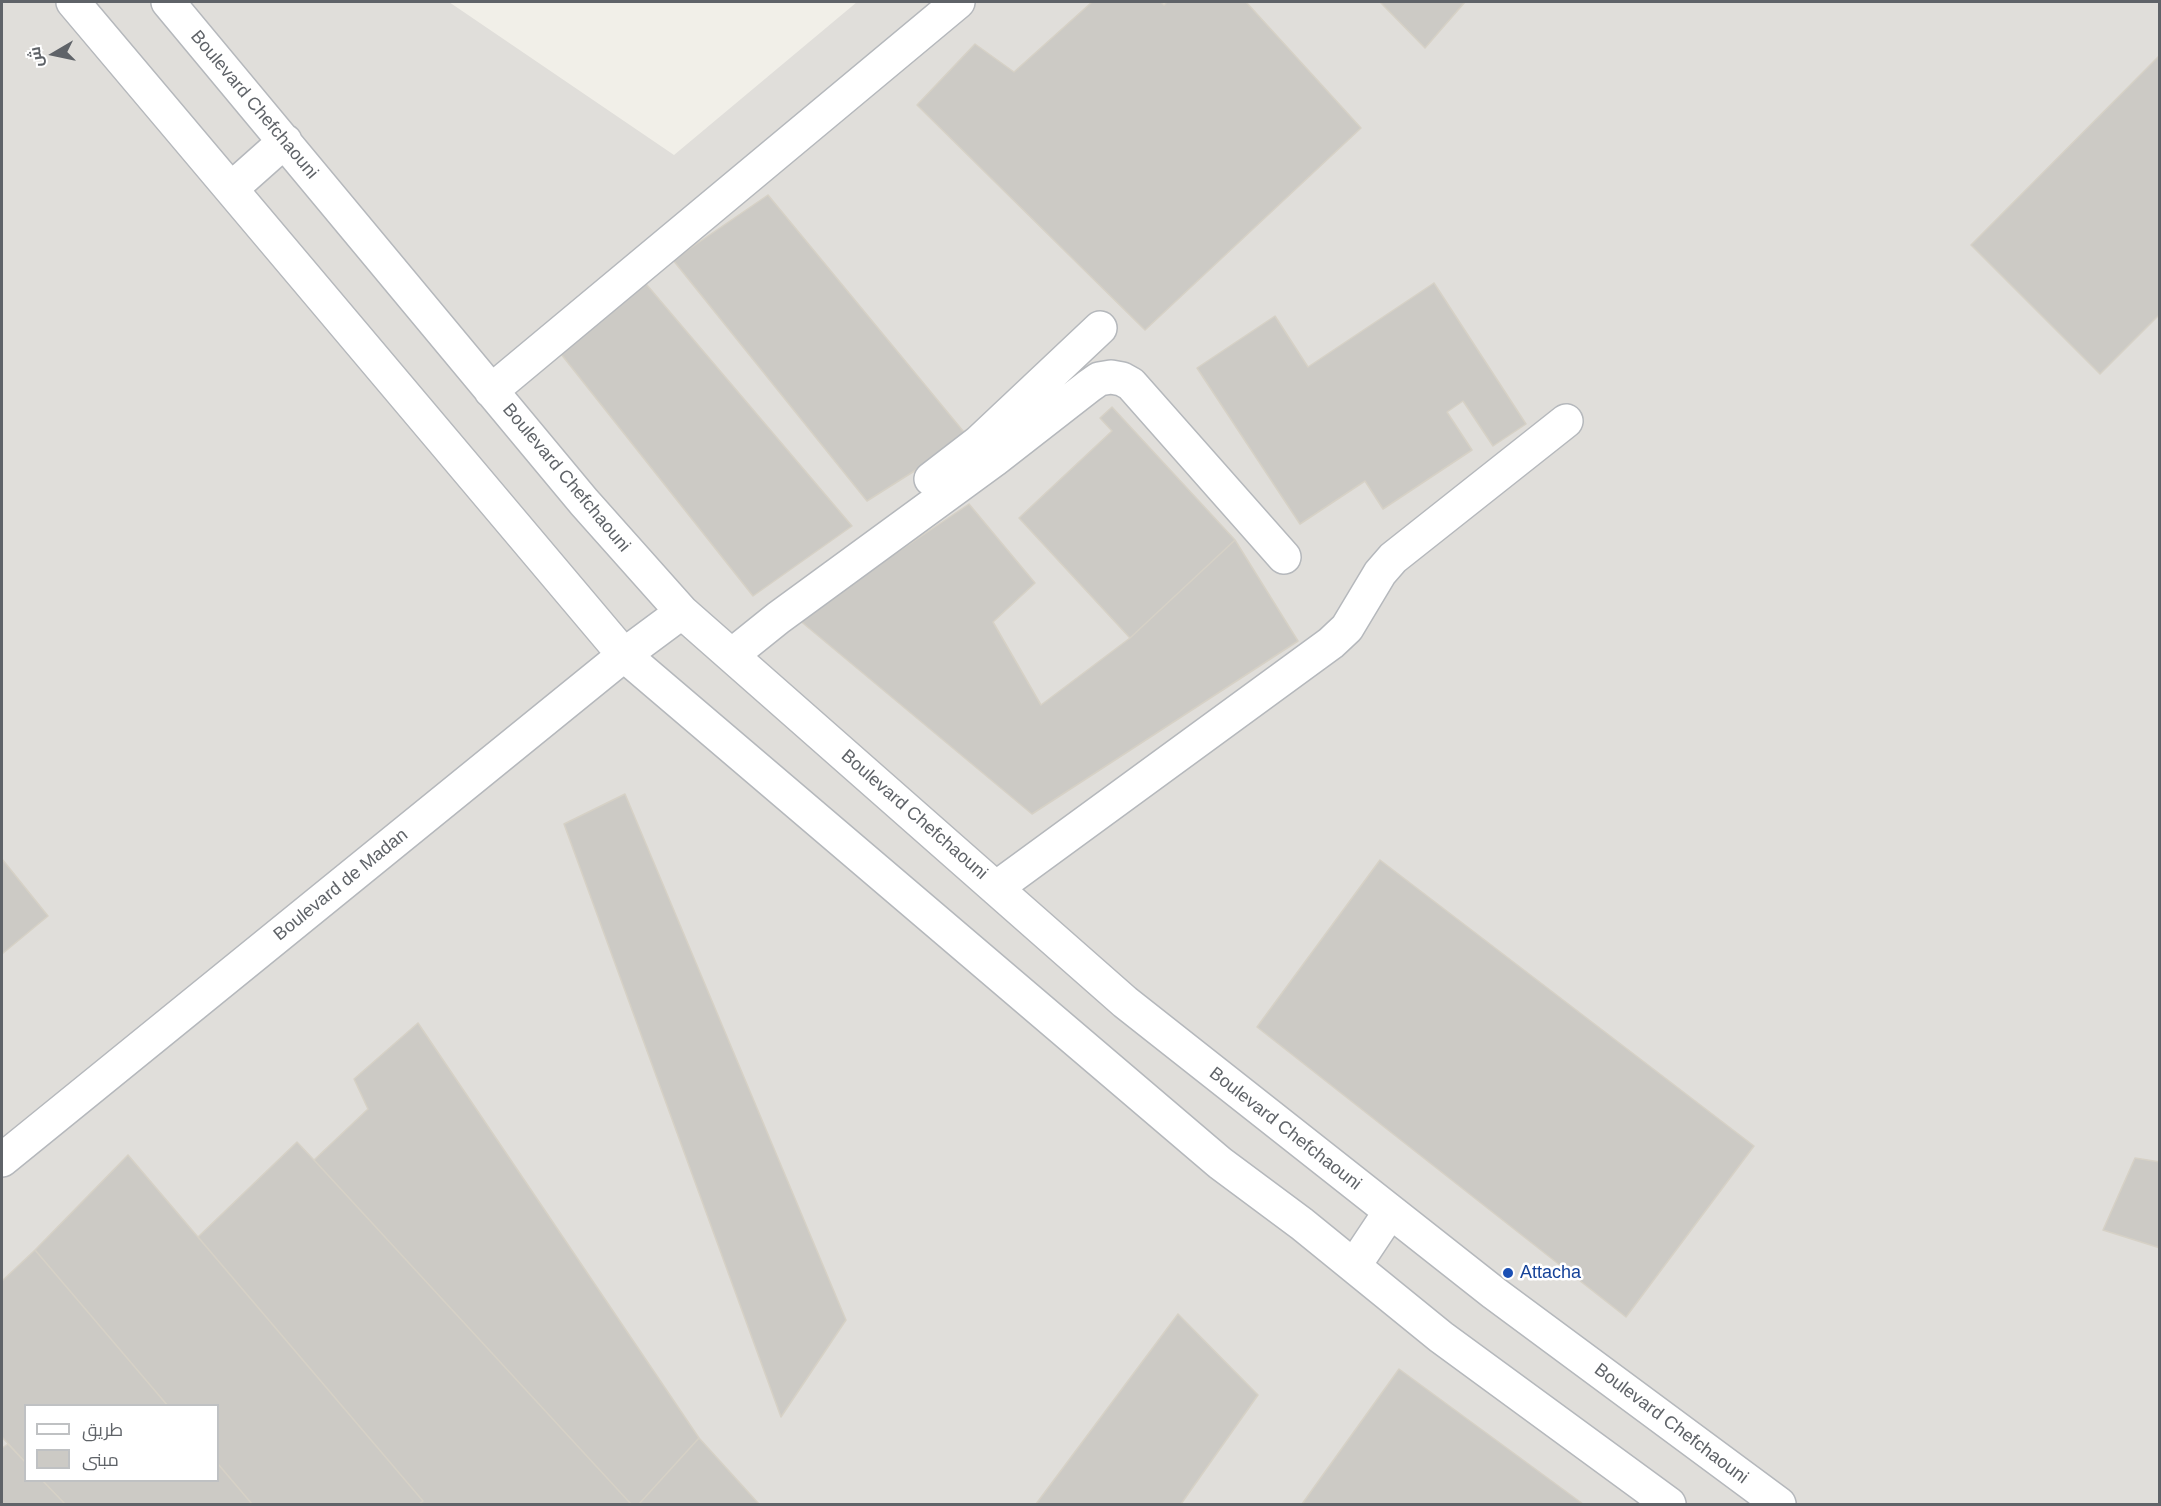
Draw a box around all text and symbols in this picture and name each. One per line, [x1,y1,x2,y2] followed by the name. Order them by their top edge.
[24,24,84,84] north arrow
[186,26,322,184] street label: Boulevard Chefchaouni
[26,45,46,68] text: ش
[498,399,634,557] street label: Boulevard Chefchaouni
[836,745,992,885] street label: Boulevard Chefchaouni
[270,824,412,946] street label: Boulevard de Madan
[1205,1063,1365,1195] street label: Boulevard Chefchaouni
[1520,1262,1581,1284] place label: Attacha
[1501,1266,1515,1280] marker: Attacha
[1590,1359,1752,1489] street label: Boulevard Chefchaouni
[24,1404,219,1482] legend
[82,1420,123,1440] text: طريق
[82,1450,119,1470] text: مبنى

